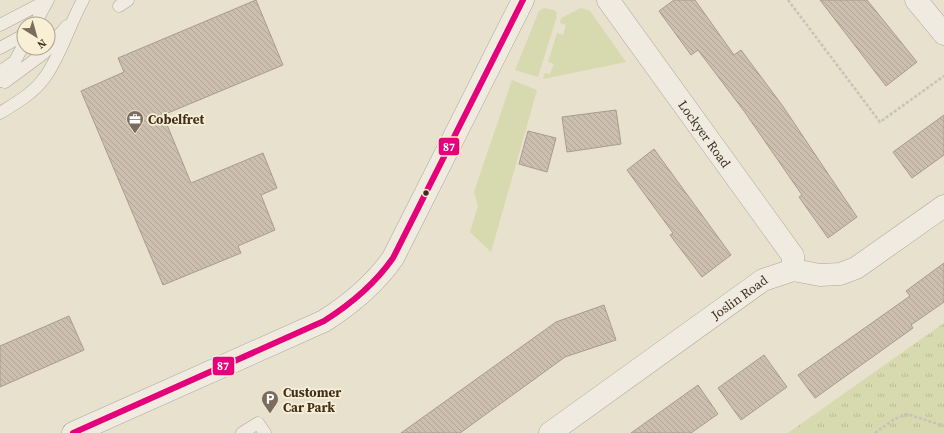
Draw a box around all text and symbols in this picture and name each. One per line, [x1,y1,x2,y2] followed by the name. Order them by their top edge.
[16,16,56,56] north arrow
[34,35,49,52] text: N
[675,97,735,171] street label: Lockyer Road
[125,109,145,134] office icon: Cobelfret
[148,111,204,128] place label: Cobelfret
[438,137,460,156] line badge: 87
[443,140,455,155] text: 87
[421,188,431,198] unlabelled marker
[707,271,771,324] street label: Joslin Road
[212,356,235,376] line badge: 87
[217,359,229,374] text: 87
[283,384,342,416] place label: Customer Car Park
[260,389,280,414] parking icon: Customer Car Park

